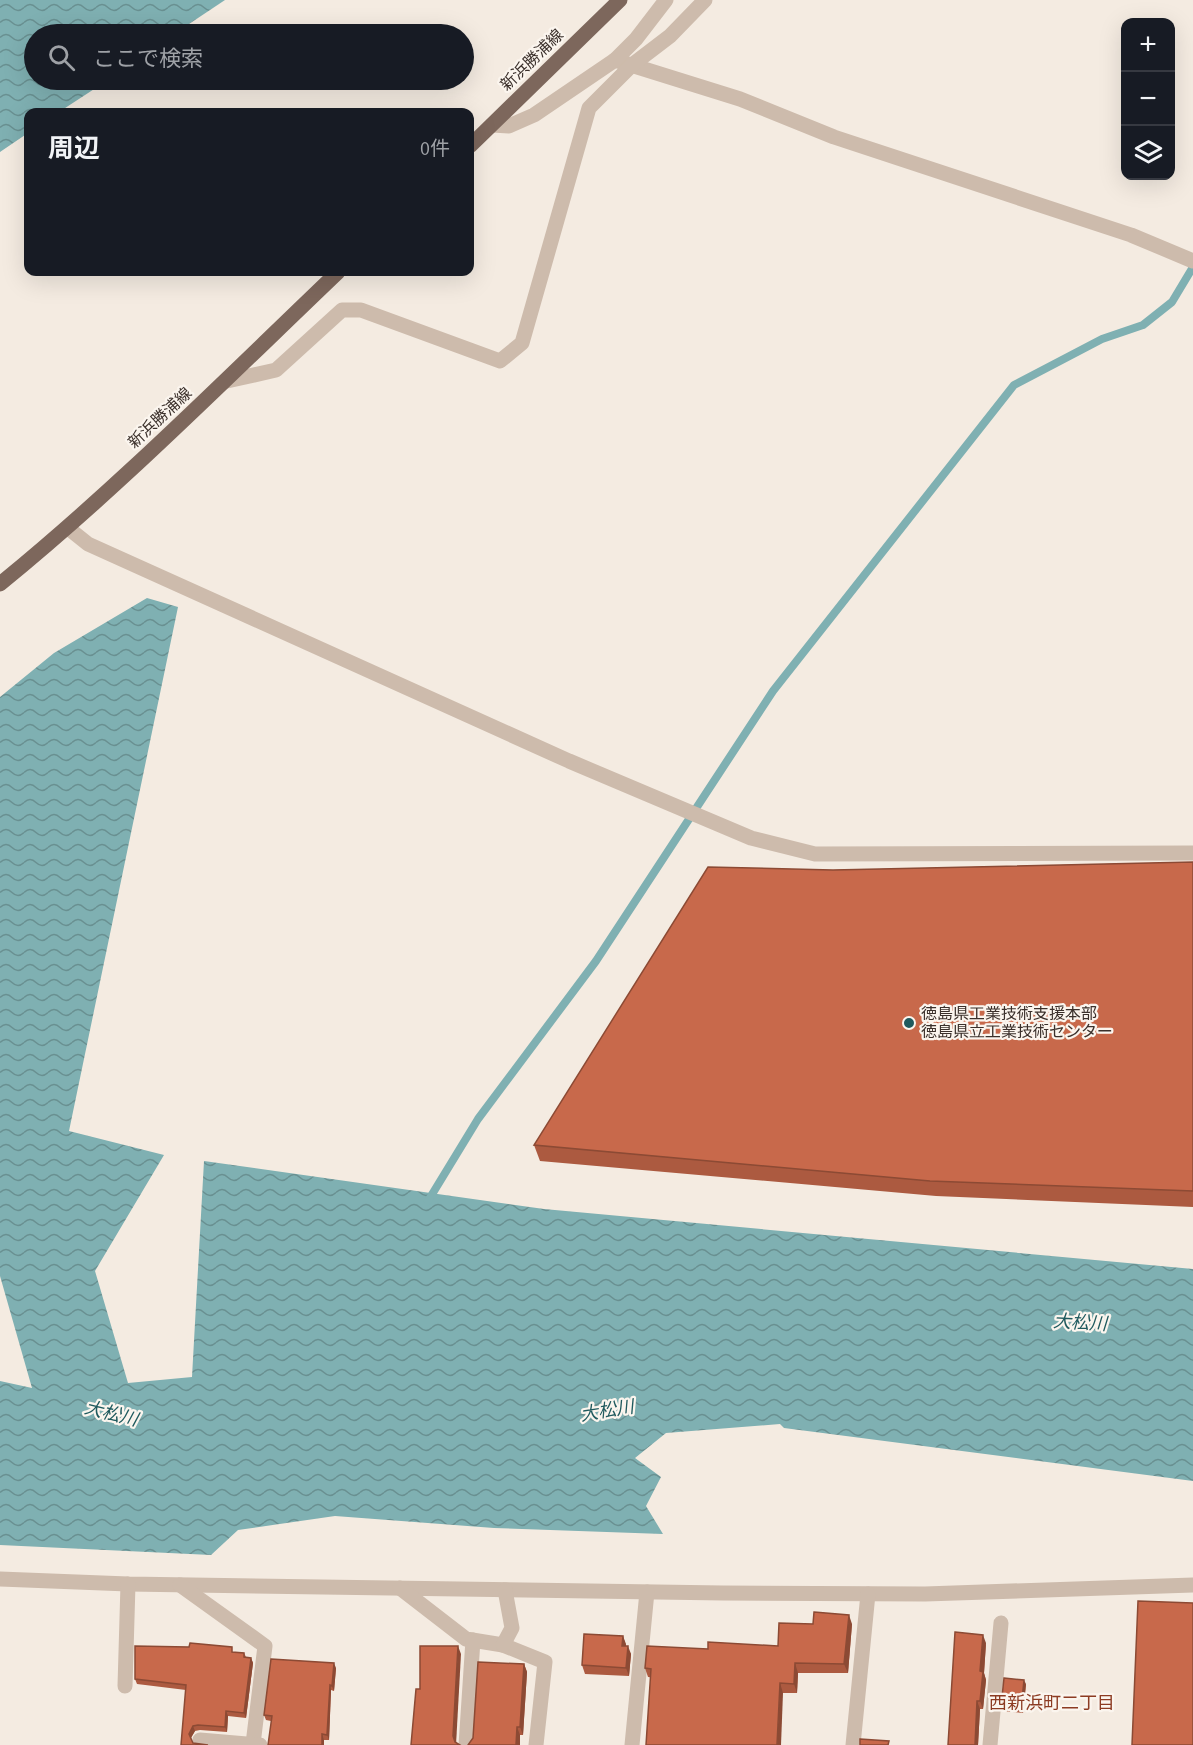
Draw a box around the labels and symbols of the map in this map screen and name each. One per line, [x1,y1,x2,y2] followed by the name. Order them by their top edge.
[496,24,568,96] street label: 新浜勝浦線
[123,383,197,453] street label: 新浜勝浦線
[921,1003,1113,1043] place label: 徳島県工業技術支援本部 徳島県立工業技術センター
[902,1016,916,1030] marker: 徳島県工業技術支援本部 徳島県立工業技術センター
[1052,1309,1110,1337] water label: 大松川
[578,1394,638,1428] water label: 大松川
[82,1395,142,1433] water label: 大松川
[989,1691,1115,1716] district label: 西新浜町二丁目

